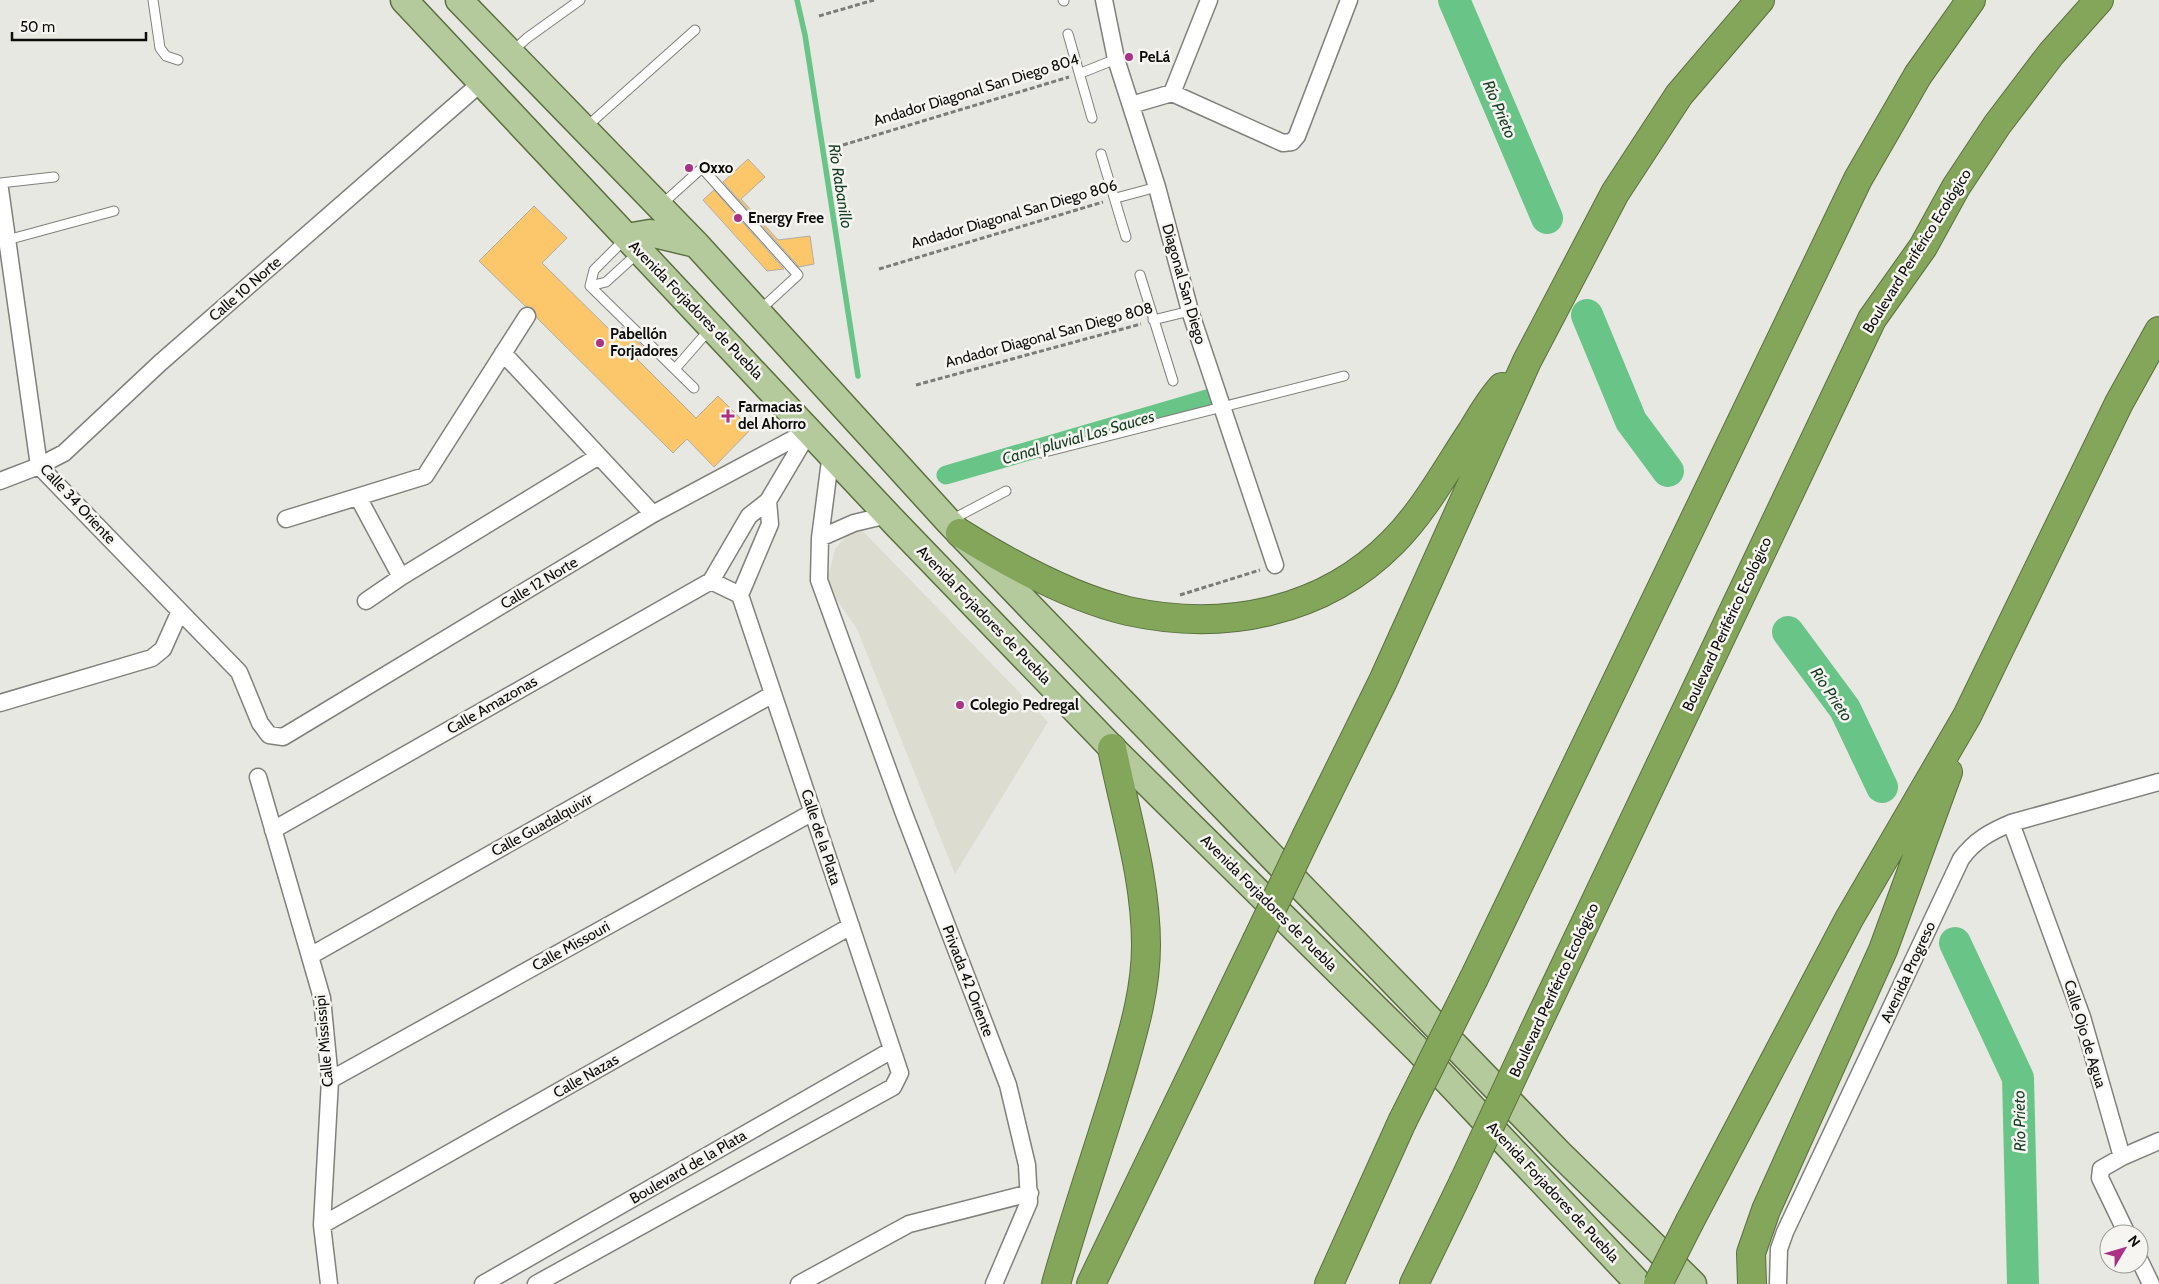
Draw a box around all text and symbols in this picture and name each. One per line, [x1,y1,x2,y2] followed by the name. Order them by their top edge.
[12,10,146,42] scale bar
[20,18,55,36] text: 50 m
[1139,48,1171,66] place label: PeLá
[871,50,1081,130] street label: Andador Diagonal San Diego 804
[1123,51,1135,63] marker: PeLá
[1479,77,1520,141] water label: Río Prieto
[824,142,857,230] water label: Río Rabanillo
[699,159,734,177] place label: Oxxo
[683,162,695,174] marker: Oxxo
[1859,166,1975,336] street label: Boulevard Periférico Ecológico
[909,176,1119,252] street label: Andador Diagonal San Diego 806
[748,209,824,227] place label: Energy Free
[732,212,744,224] marker: Energy Free
[1158,222,1210,346] street label: Diagonal San Diego
[625,237,767,384] street label: Avenida Forjadores de Puebla
[205,253,285,325] street label: Calle 10 Norte
[943,299,1155,371] street label: Andador Diagonal San Diego 808
[610,325,678,360] place label: Pabellón Forjadores
[594,337,606,349] marker: Pabellón Forjadores
[738,398,807,433] place label: Farmacias del Ahorro
[1000,407,1156,468] water label: Canal pluvial Los Sauces
[722,410,734,422] marker: Farmacias del Ahorro
[36,460,120,548] street label: Calle 34 Oriente
[1679,534,1775,714] street label: Boulevard Periférico Ecológico
[913,542,1055,689] street label: Avenida Forjadores de Puebla
[497,553,581,613] street label: Calle 12 Norte
[1807,664,1857,725] water label: Río Prieto
[444,672,540,738] street label: Calle Amazonas
[970,696,1079,714] place label: Colegio Pedregal
[954,699,966,711] marker: Colegio Pedregal
[797,787,845,888] street label: Calle de la Plata
[488,790,596,860] street label: Calle Guadalquivir
[1197,831,1342,976] street label: Avenida Forjadores de Puebla
[1506,900,1602,1080] street label: Boulevard Periférico Ecológico
[529,917,613,975] street label: Calle Missouri
[1877,919,1939,1025] street label: Avenida Progreso
[939,923,998,1039] street label: Privada 42 Oriente
[2060,978,2110,1091] street label: Calle Ojo de Agua
[311,994,337,1088] street label: Calle Mississipi
[550,1050,622,1102] street label: Calle Nazas
[2009,1090,2030,1152] water label: Río Prieto
[1483,1118,1623,1267] street label: Avenida Forjadores de Puebla
[626,1126,750,1208] street label: Boulevard de la Plata
[2099,1224,2149,1274] north arrow
[2124,1232,2144,1250] text: N

